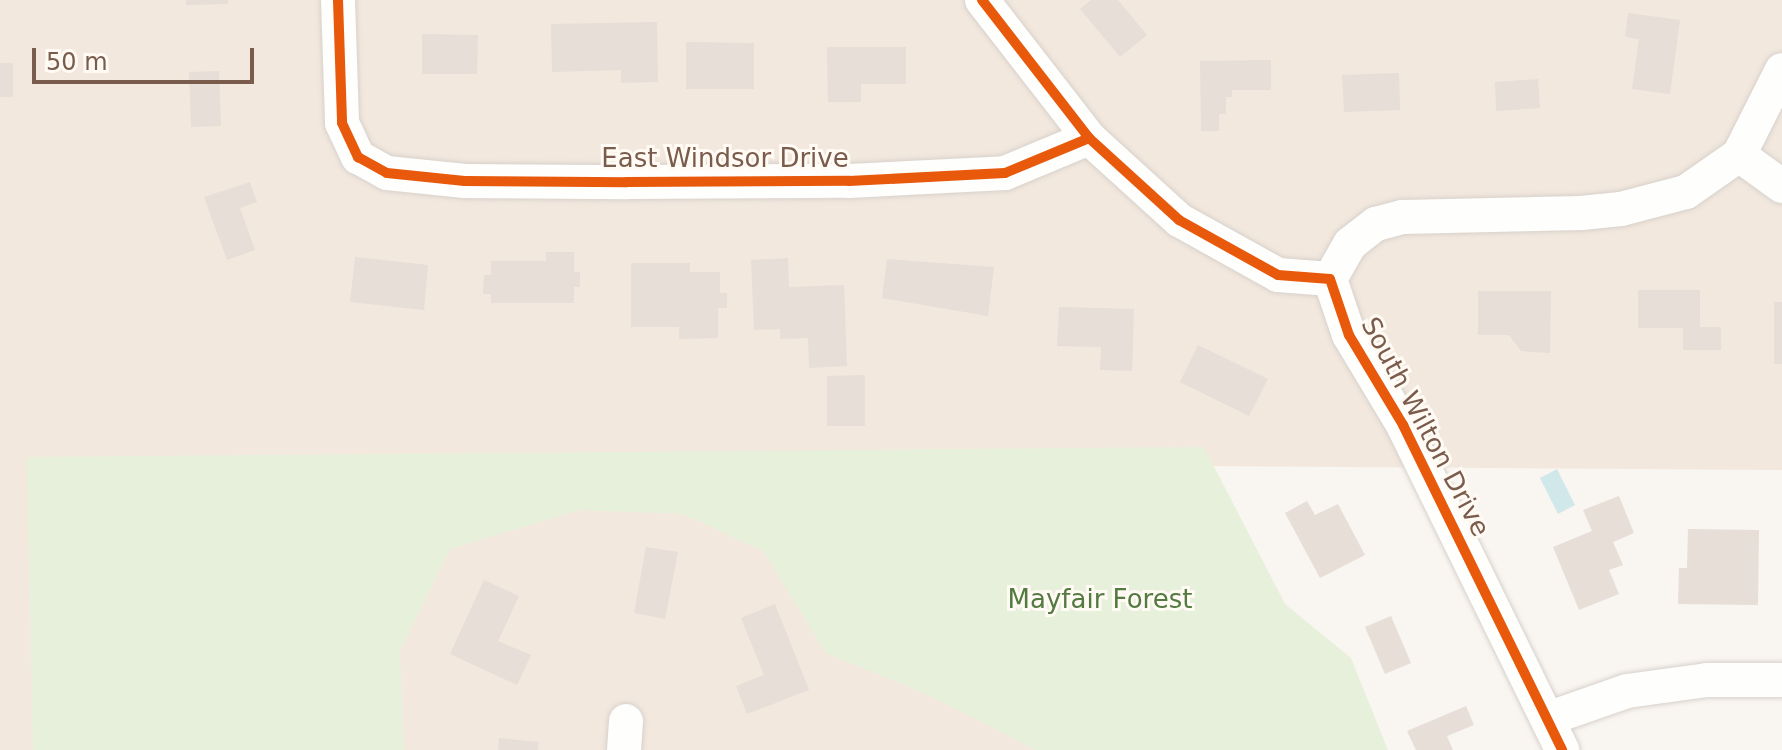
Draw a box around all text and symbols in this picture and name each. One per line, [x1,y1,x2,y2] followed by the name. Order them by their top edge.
[36,32,258,82] scale bar
[46,48,108,76] text: 50 m
[601,143,849,175] street label: East Windsor Drive
[1354,312,1496,542] street label: South Wilton Drive
[1008,584,1192,616] park label: Mayfair Forest

